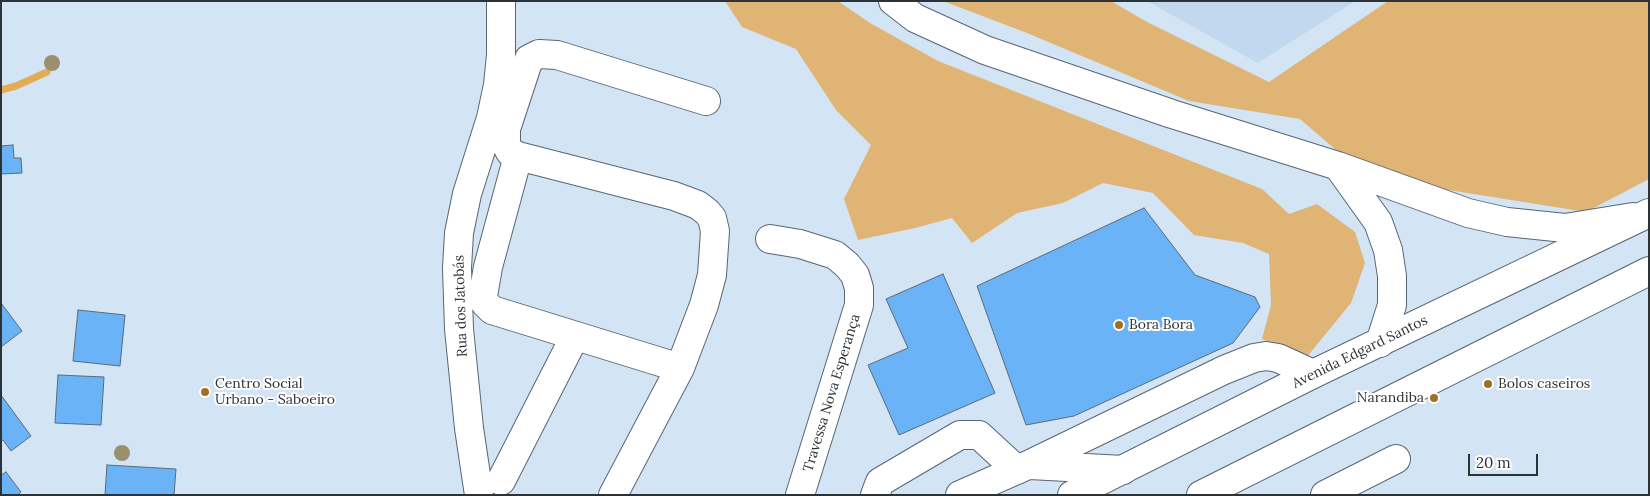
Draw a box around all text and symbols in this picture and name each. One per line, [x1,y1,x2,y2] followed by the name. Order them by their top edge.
[451,255,471,357] street label: Rua dos Jatobás
[800,312,864,474] street label: Travessa Nova Esperança
[1290,312,1430,392] street label: Avenida Edgard Santos
[1129,317,1193,333] place label: Bora Bora
[1113,319,1125,331] marker: Bora Bora
[215,376,335,408] place label: Centro Social Urbano - Saboeiro
[1498,376,1590,392] place label: Bolos caseiros
[1482,378,1494,390] marker: Bolos caseiros
[199,386,211,398] marker: Centro Social Urbano - Saboeiro
[1357,390,1424,406] place label: Narandiba
[1428,392,1440,404] marker: Narandiba
[1470,444,1540,476] scale bar
[1476,453,1511,472] text: 20 m

